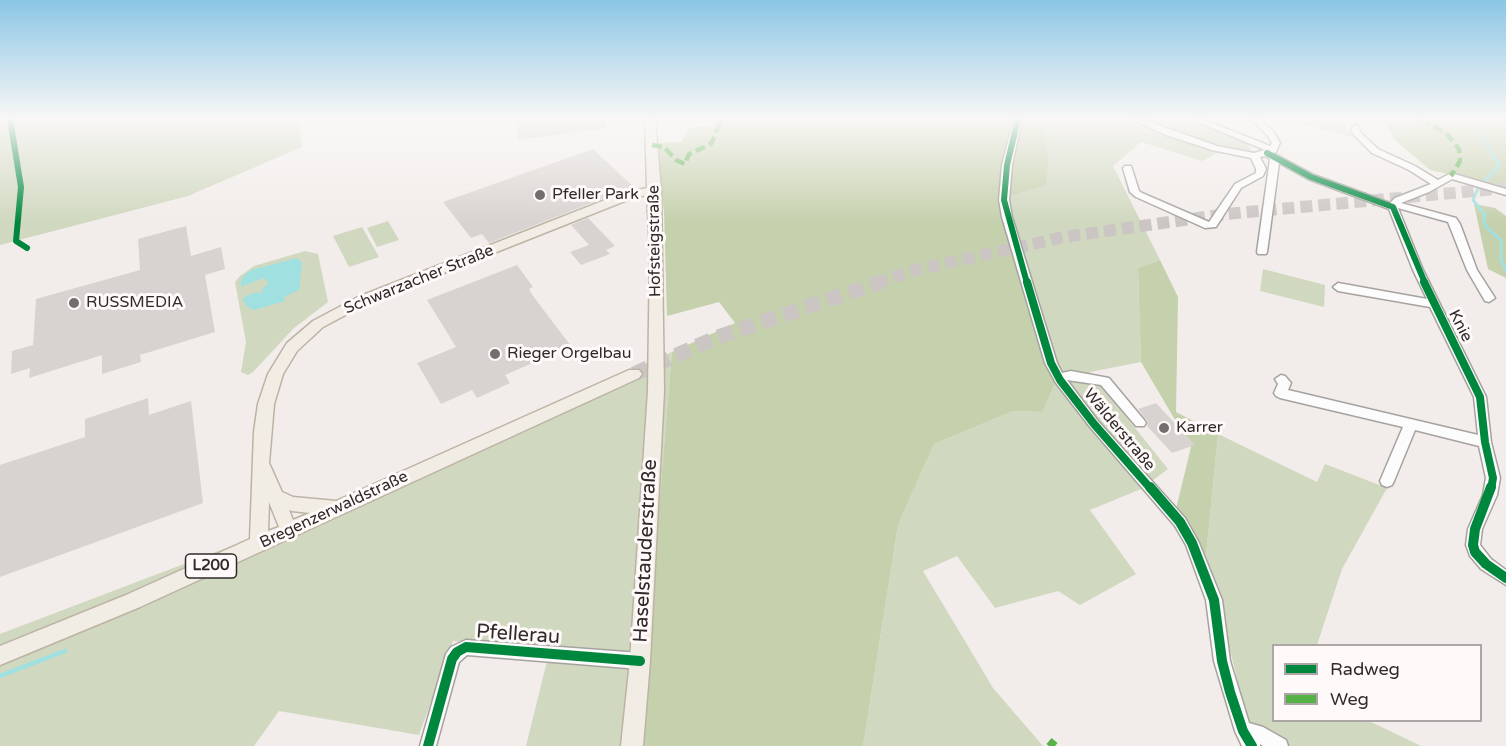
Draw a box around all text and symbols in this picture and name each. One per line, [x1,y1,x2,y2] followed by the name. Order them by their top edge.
[552,185,639,205] place label: Pfeller Park
[644,185,666,297] street label: Hofsteigstraße
[533,188,547,202] marker: Pfeller Park
[341,241,497,319] street label: Schwarzacher Straße
[86,293,183,313] place label: RUSSMEDIA
[67,296,81,310] marker: RUSSMEDIA
[1444,307,1476,345] street label: Knie
[507,344,632,364] place label: Rieger Orgelbau
[488,347,502,361] marker: Rieger Orgelbau
[1079,385,1159,475] street label: Wälderstraße
[1176,418,1223,438] place label: Karrer
[1157,421,1171,435] marker: Karrer
[629,459,663,643] street label: Haselstauderstraße
[257,467,411,553] street label: Bregenzerwaldstraße
[186,554,236,578] road number: L200
[475,620,561,650] street label: Pfellerau
[1272,644,1482,722] legend
[1330,658,1400,680] text: Radweg
[1330,688,1369,710] text: Weg

